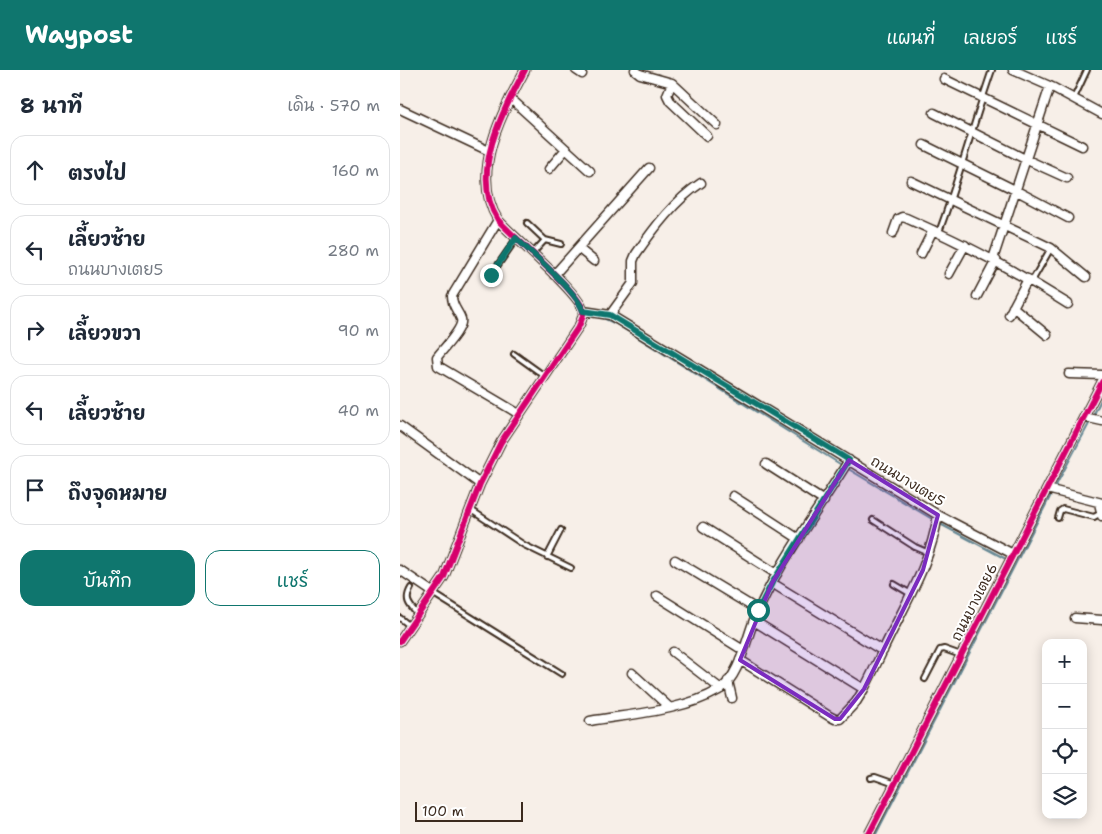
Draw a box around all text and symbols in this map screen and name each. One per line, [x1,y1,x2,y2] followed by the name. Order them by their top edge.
[25,19,133,51] text: Waypost
[887,26,935,50] text: แผนที่
[963,26,1017,50] text: เลเยอร์
[1045,26,1077,50] text: แชร์
[20,92,82,120] text: 8 นาที
[288,95,380,116] text: เดิน · 570 m
[21,156,49,184] icon: ahead
[332,160,379,181] text: 160 m
[68,161,126,186] text: ตรงไป
[68,227,145,252] text: เลี้ยวซ้าย
[21,236,49,264] icon: left
[327,240,379,261] text: 280 m
[68,259,163,280] text: ถนนบางเตย5
[480,264,503,287] route end
[21,316,49,344] icon: right
[338,320,379,341] text: 90 m
[68,321,141,346] text: เลี้ยวขวา
[21,396,49,424] icon: left
[337,400,379,421] text: 40 m
[68,401,145,426] text: เลี้ยวซ้าย
[868,452,948,510] street label: ถนนบางเตย5
[21,476,49,504] icon: arrive
[68,481,167,506] text: ถึงจุดหมาย
[20,550,195,606] button: บันทึก
[205,550,380,606] button: แชร์
[947,560,1001,644] street label: ถนนบางเตย6
[747,599,770,622] route start
[1042,639,1087,819] map controls
[1042,639,1087,684] button: +
[1042,684,1087,729] button: −
[1042,729,1087,774] button: locate
[1042,774,1087,819] button: layers
[415,799,522,822] scale bar
[422,802,464,820] text: 100 m

